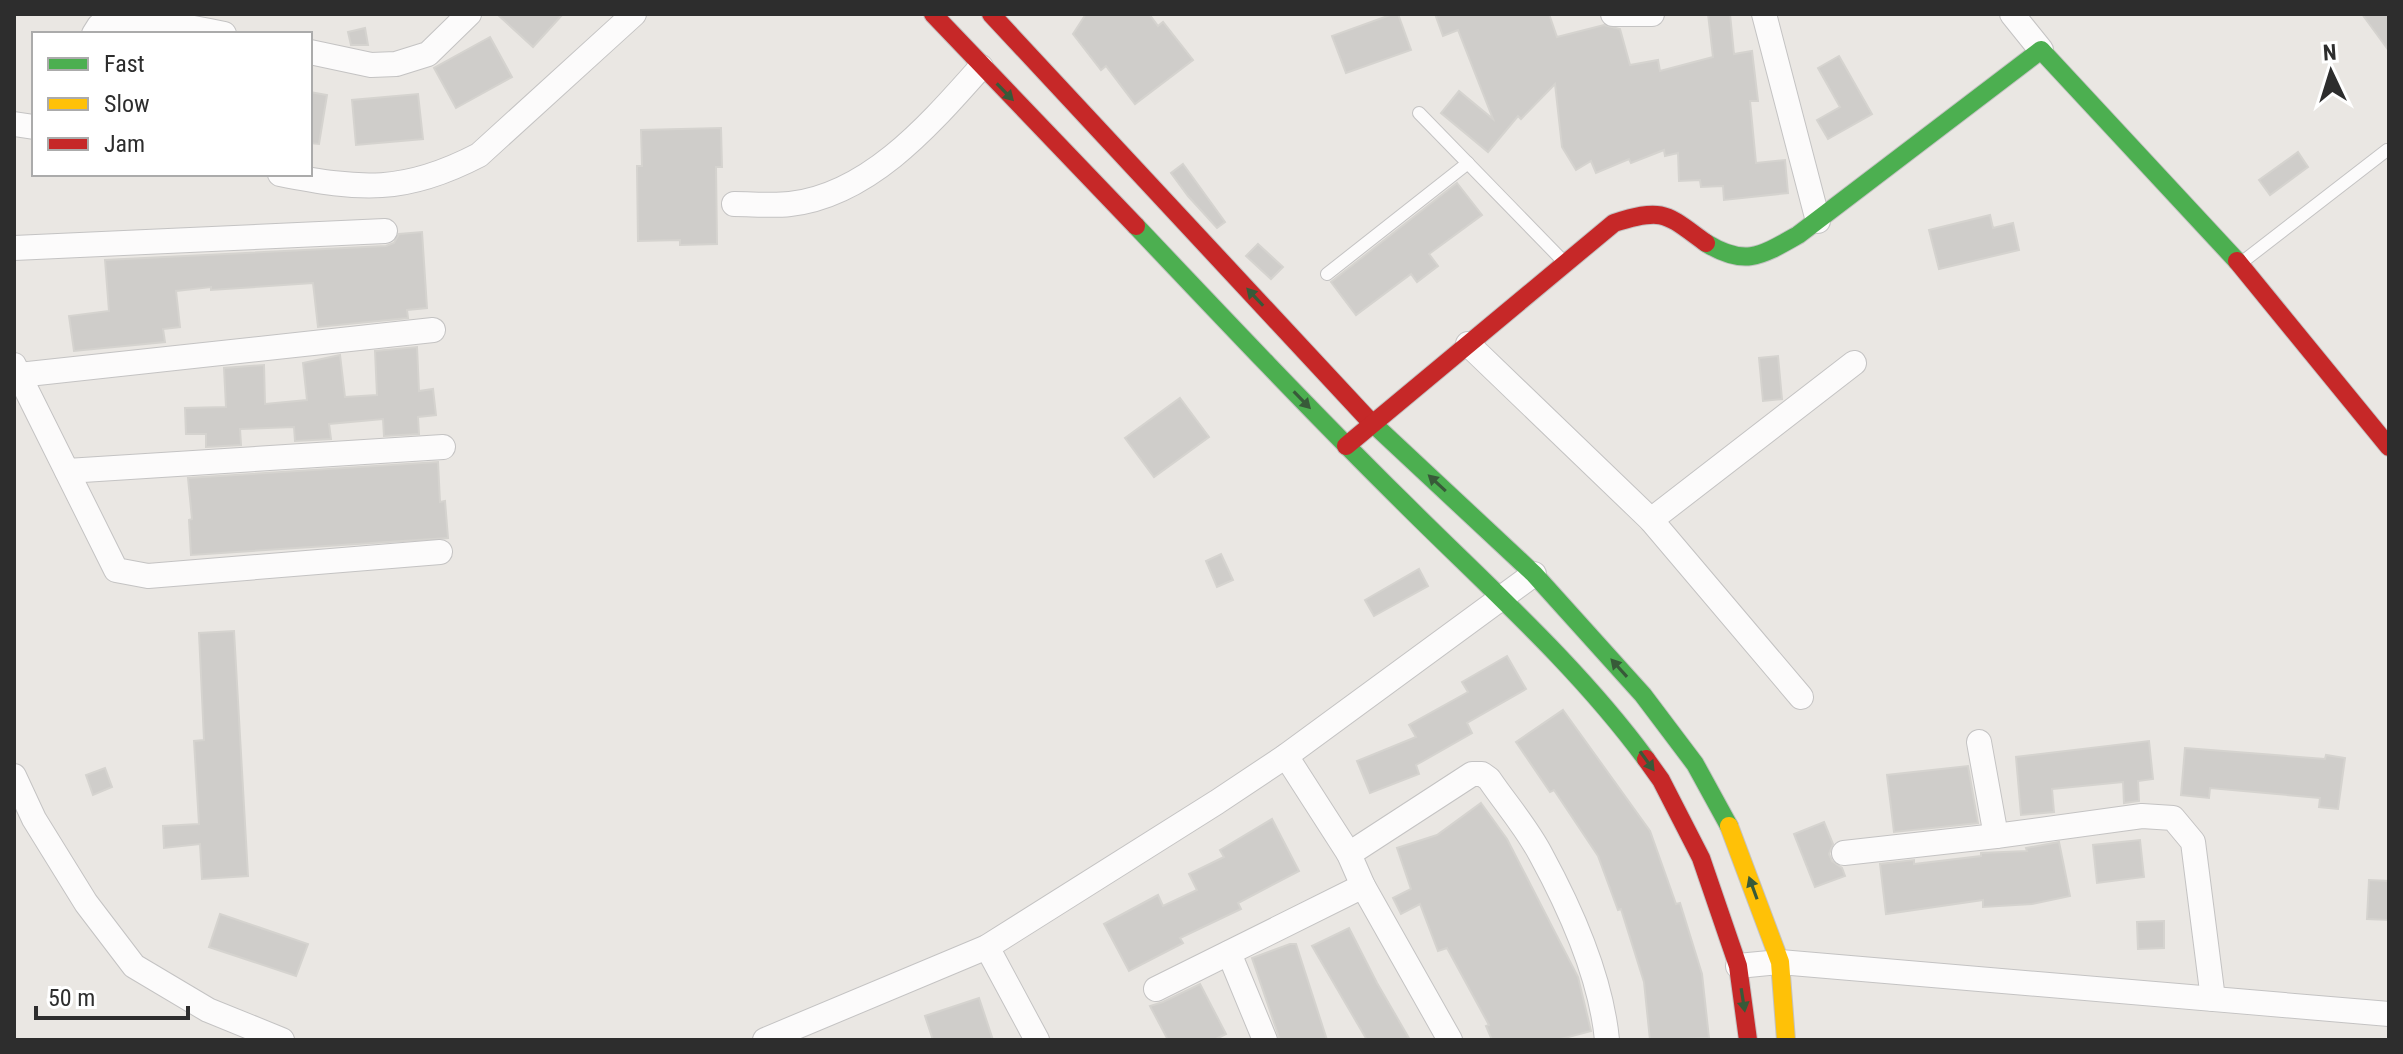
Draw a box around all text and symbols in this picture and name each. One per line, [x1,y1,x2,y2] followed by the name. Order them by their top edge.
[32,32,312,176] legend
[2291,32,2371,112] north arrow
[2322,40,2337,65] text: N
[104,50,145,78] text: Fast
[996,82,1014,101] one-way arrow
[104,90,150,118] text: Slow
[104,130,145,158] text: Jam
[1247,288,1265,307] one-way arrow
[1292,390,1311,409] one-way arrow
[1427,475,1446,493] one-way arrow
[1611,659,1628,679] one-way arrow
[1639,750,1655,772] one-way arrow
[1746,876,1759,900] one-way arrow
[36,970,188,1020] scale bar
[48,984,95,1012] text: 50 m
[1737,988,1750,1013] one-way arrow

